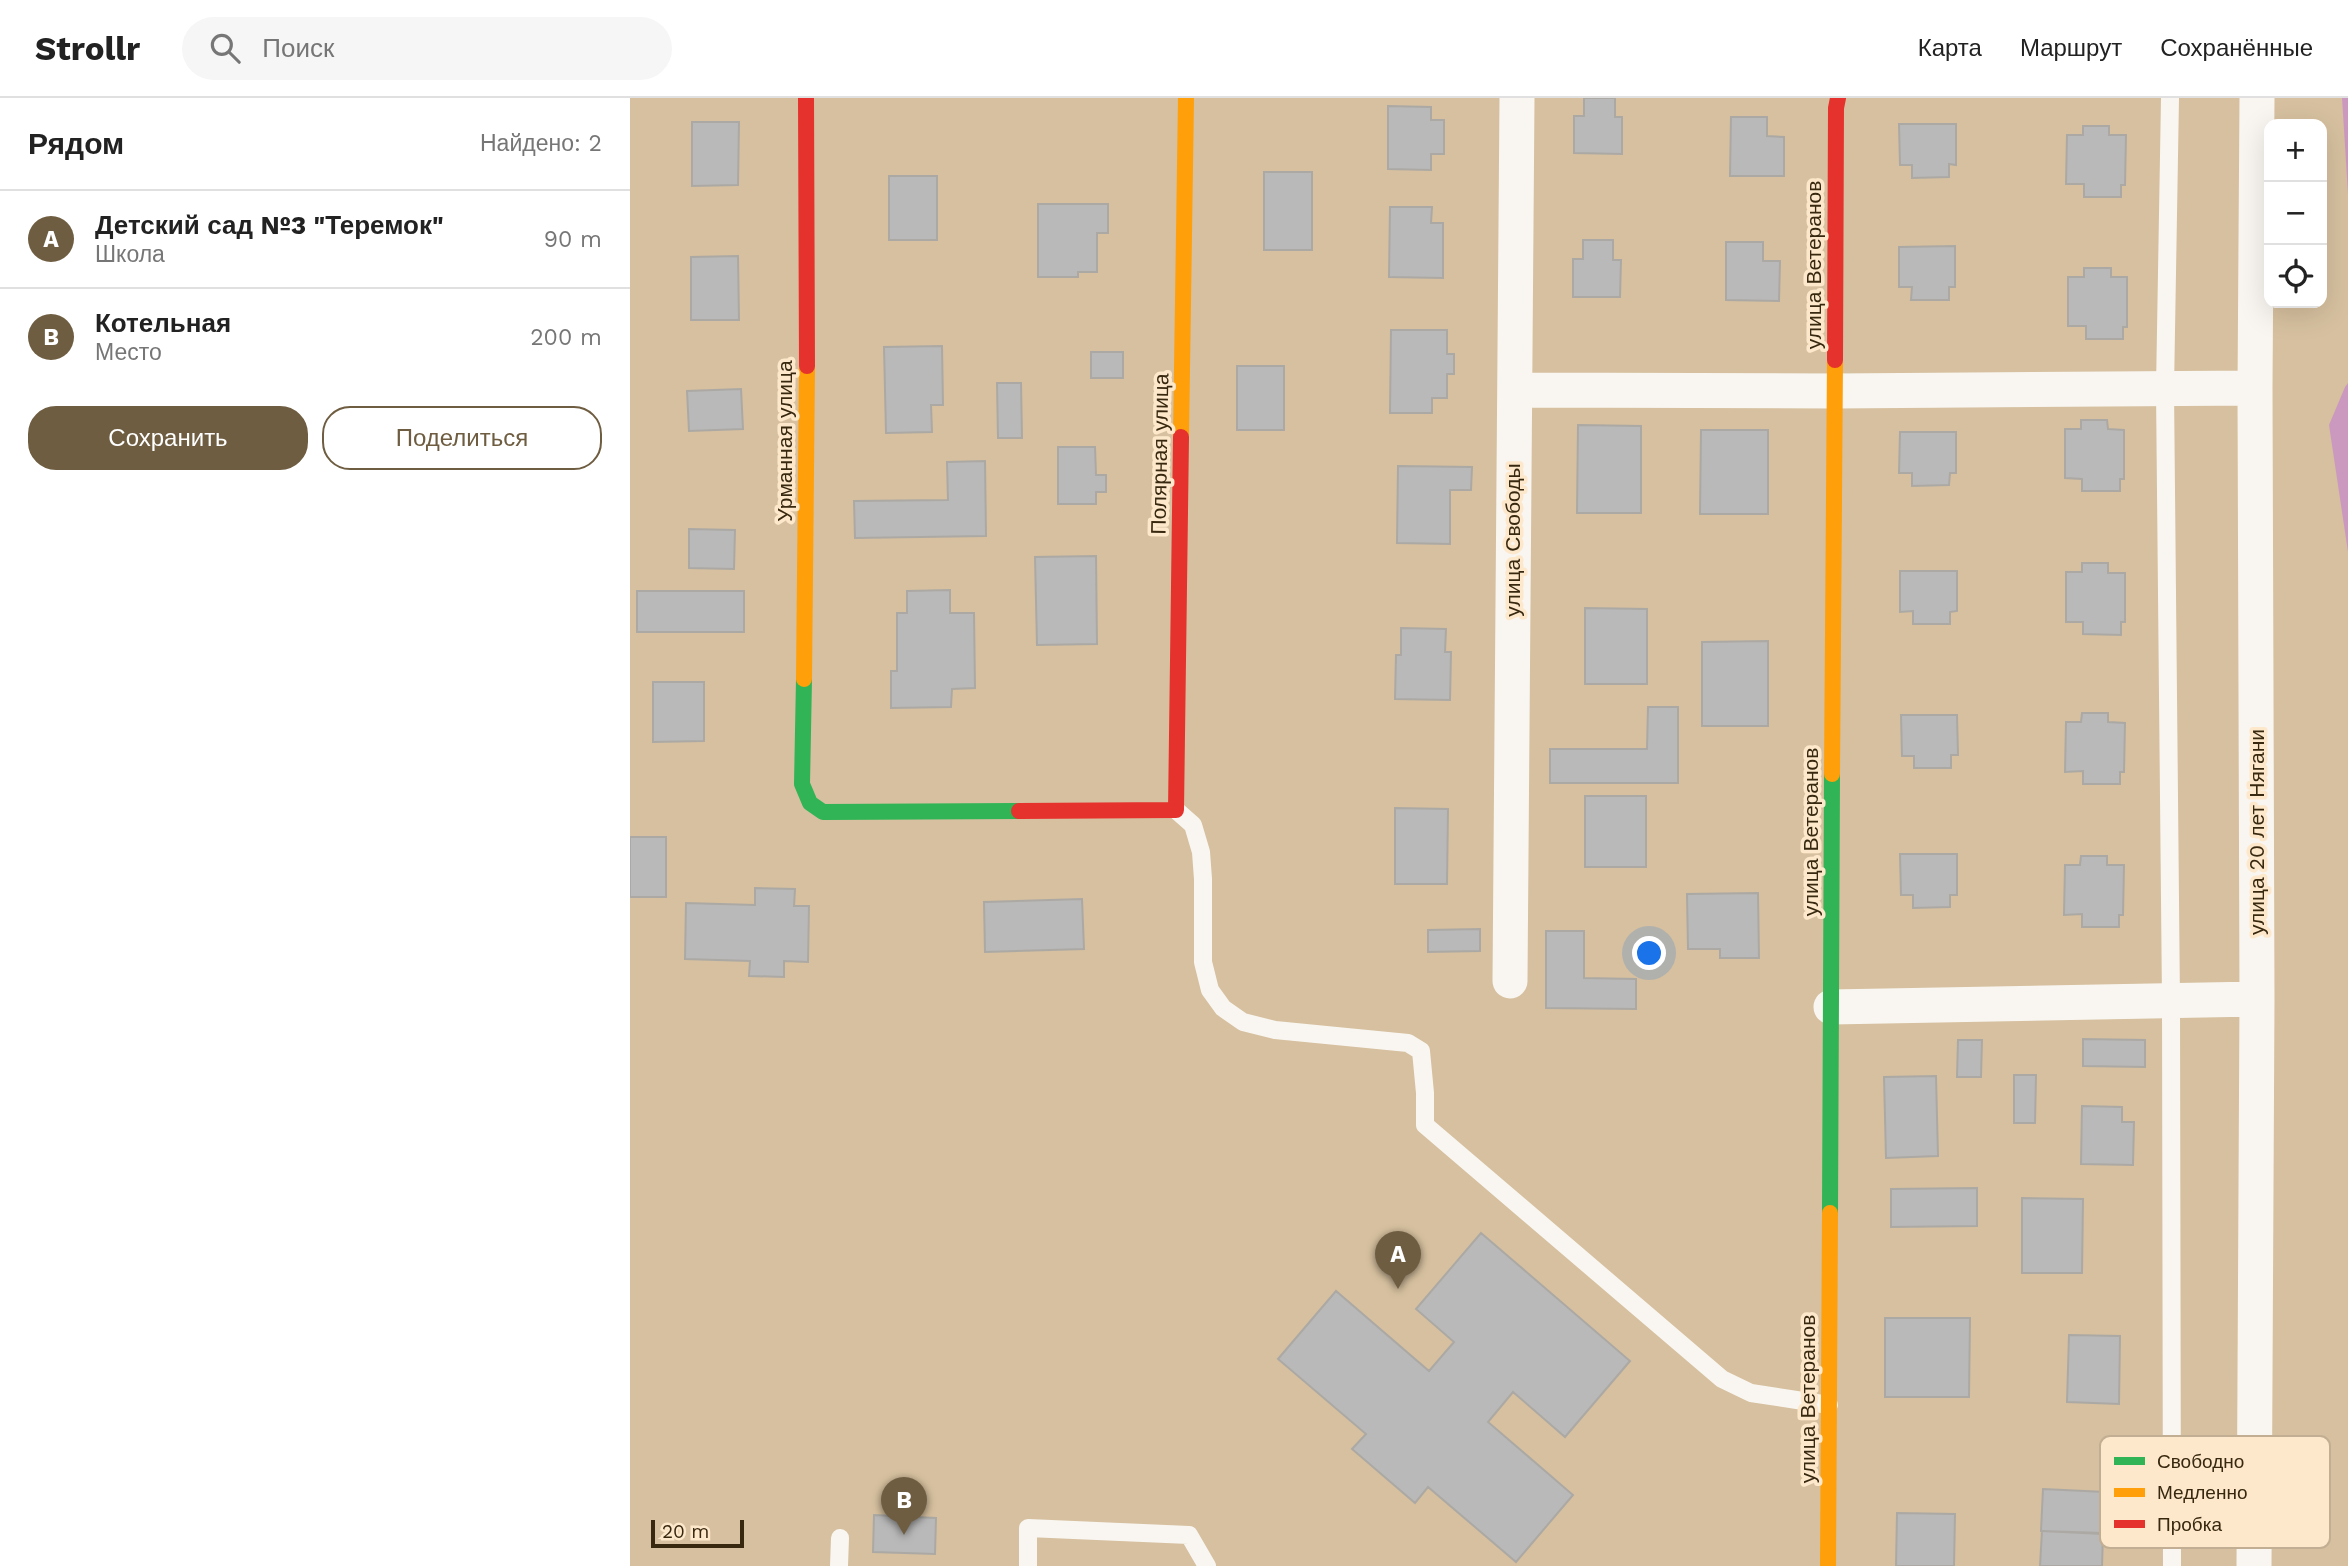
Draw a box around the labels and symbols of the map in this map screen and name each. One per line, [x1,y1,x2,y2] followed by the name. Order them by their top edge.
[1801,181,1826,349] street label: улица Ветеранов
[772,360,797,522] street label: Урманная улица
[1146,373,1173,535] street label: Полярная улица
[1500,463,1525,617] street label: улица Свободы
[2244,729,2269,935] street label: улица 20 лет Нягани
[1798,748,1823,916] street label: улица Ветеранов
[1632,936,1666,970] your location
[1375,1231,1421,1289] pin: A
[1795,1315,1820,1483] street label: улица Ветеранов
[2100,1436,2330,1548] legend
[2157,1450,2244,1473] text: Свободно
[881,1477,927,1535] pin: B
[2157,1481,2247,1504] text: Медленно
[2157,1513,2222,1536] text: Пробка
[651,1517,744,1549] scale bar

